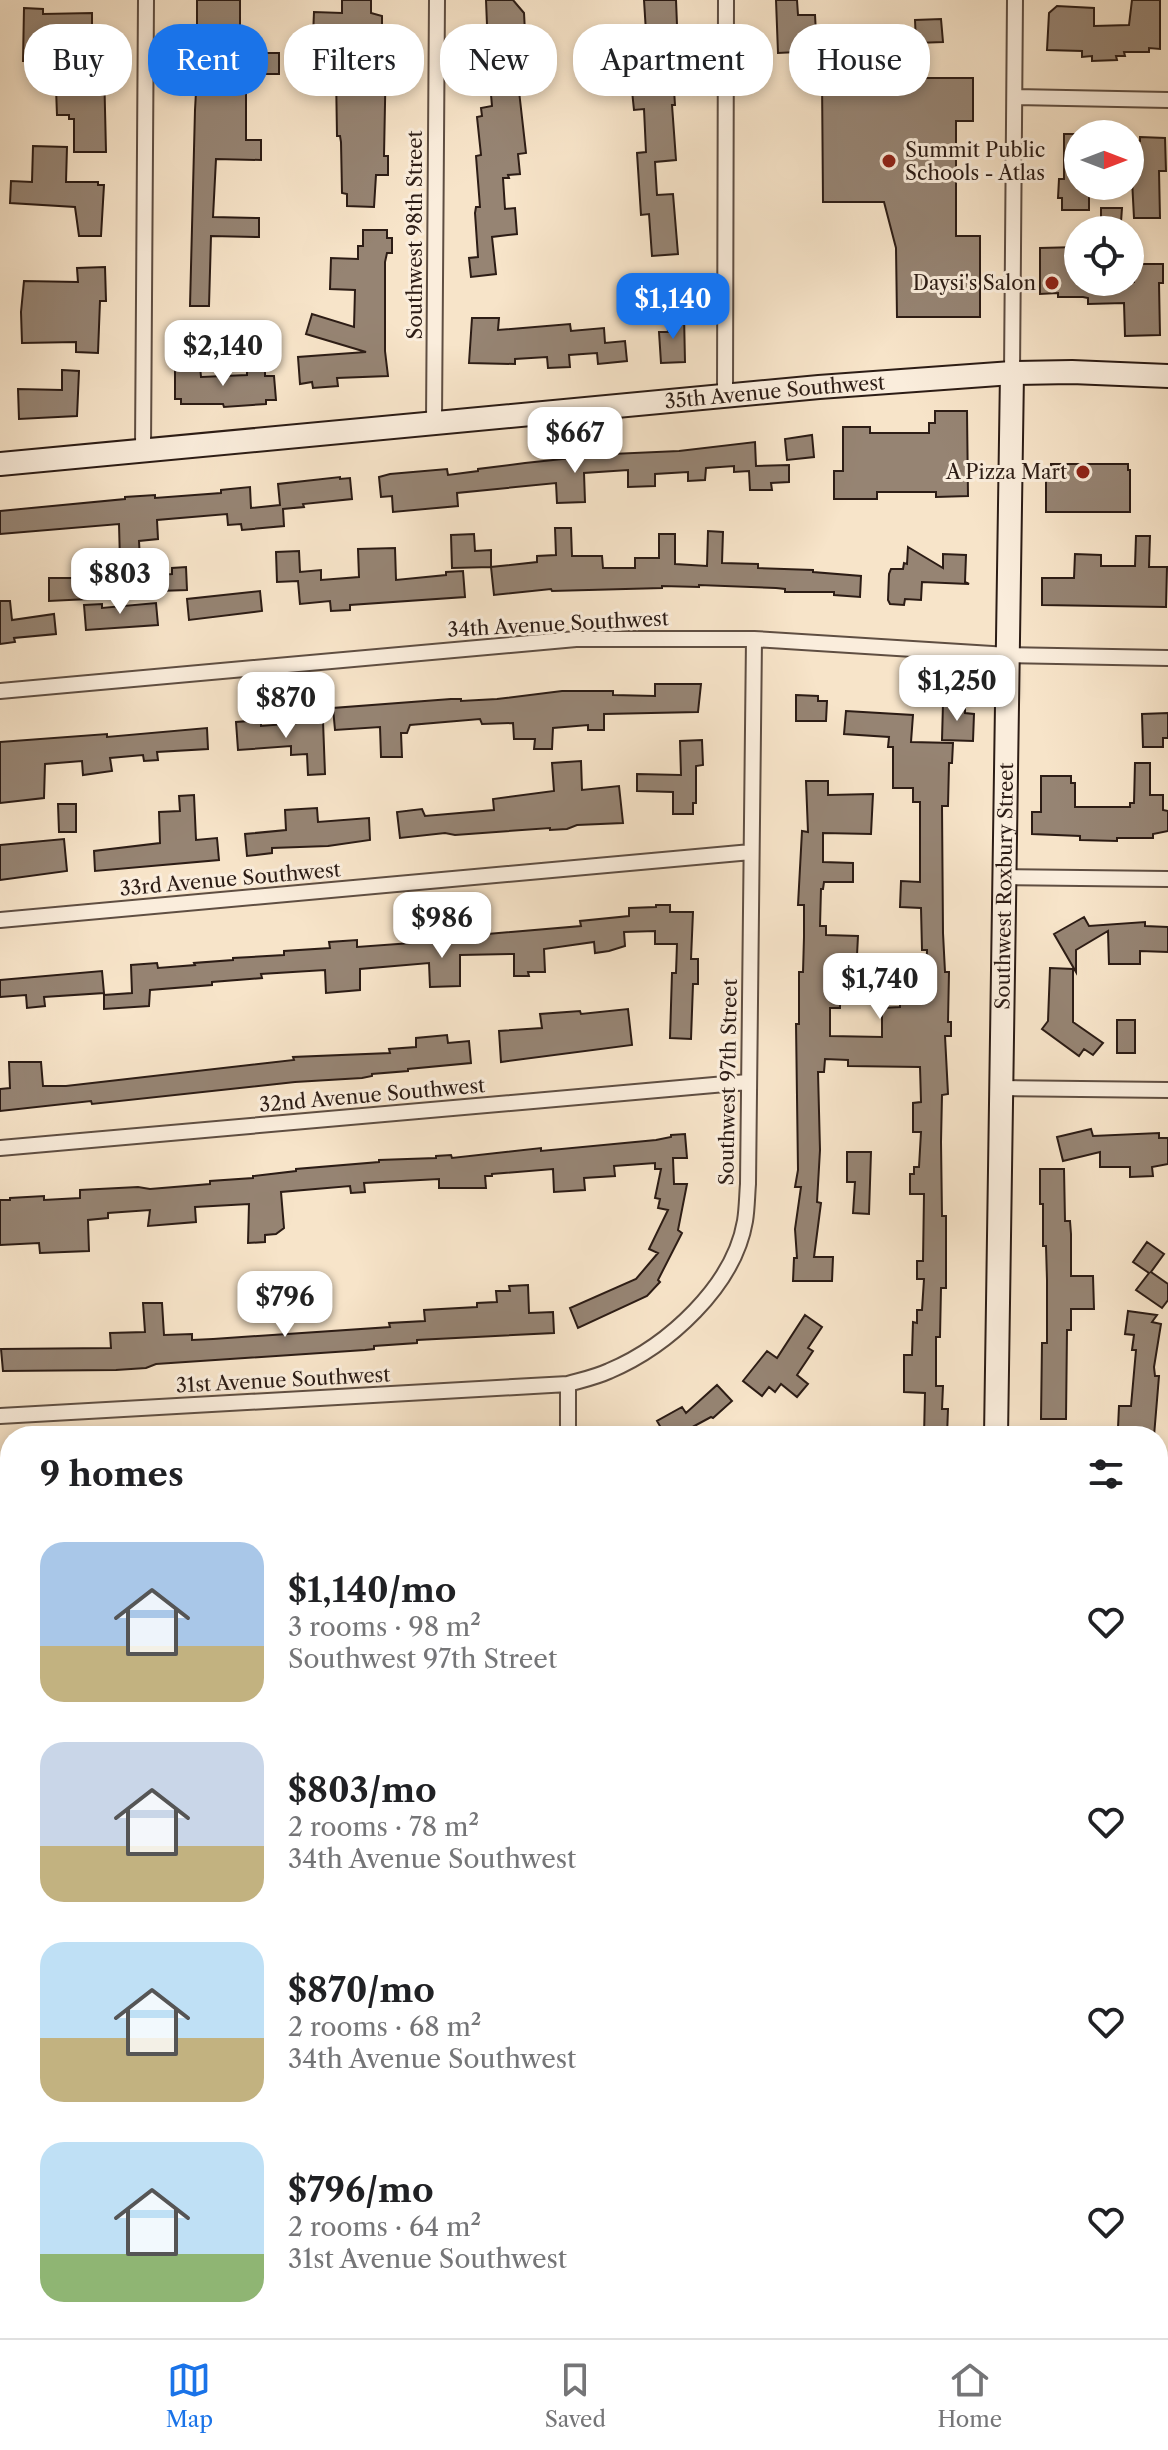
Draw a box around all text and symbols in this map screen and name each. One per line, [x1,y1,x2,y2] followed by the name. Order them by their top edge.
[24,24,132,96] chip: Buy
[148,24,268,96] chip: Rent
[284,24,424,96] chip: Filters
[440,24,557,96] chip: New
[573,24,773,96] chip: Apartment
[789,24,930,96] chip: House
[1064,120,1144,200] north arrow
[1064,120,1144,296] map controls
[403,130,427,340] street label: Southwest 98th Street
[905,138,1045,185] place label: Summit Public Schools - Atlas
[880,152,898,170] marker: Summit Public Schools - Atlas
[1064,216,1144,296] button: locate
[913,271,1036,295] place label: Daysi's Salon
[608,273,738,341] pin: $1,140
[1043,274,1061,292] marker: Daysi's Salon
[634,283,712,315] text: $1,140
[158,320,288,388] pin: $2,140
[183,330,263,362] text: $2,140
[663,370,886,413] street label: 35th Avenue Southwest
[528,407,622,475] pin: $667
[546,417,604,449] text: $667
[945,460,1067,484] place label: A Pizza Mart
[1074,463,1092,481] marker: A Pizza Mart
[73,548,167,616] pin: $803
[89,558,151,590] text: $803
[447,606,669,642] street label: 34th Avenue Southwest
[892,655,1022,723] pin: $1,250
[917,665,997,697] text: $1,250
[239,672,333,740] pin: $870
[256,682,316,714] text: $870
[990,762,1018,1010] street label: Southwest Roxbury Street
[118,857,342,901] street label: 33rd Avenue Southwest
[395,892,489,960] pin: $986
[411,902,473,934] text: $986
[815,953,945,1021] pin: $1,740
[841,963,919,995] text: $1,740
[714,978,742,1186] street label: Southwest 97th Street
[258,1073,486,1117] street label: 32nd Avenue Southwest
[238,1271,332,1339] pin: $796
[255,1281,315,1313] text: $796
[175,1362,391,1398] street label: 31st Avenue Southwest
[1084,1452,1128,1496] icon: filters
[40,1453,184,1495] text: 9 homes
[288,1569,456,1611] text: $1,140/mo
[104,1574,200,1670] icon: home
[1084,1600,1128,1644] icon: heart
[288,1611,481,1643] text: 3 rooms · 98 m²
[288,1643,557,1675] text: Southwest 97th Street
[288,1769,437,1811] text: $803/mo
[104,1774,200,1870] icon: home
[1084,1800,1128,1844] icon: heart
[288,1811,479,1843] text: 2 rooms · 78 m²
[288,1843,576,1875] text: 34th Avenue Southwest
[288,1969,435,2011] text: $870/mo
[104,1974,200,2070] icon: home
[1084,2000,1128,2044] icon: heart
[288,2011,481,2043] text: 2 rooms · 68 m²
[288,2043,576,2075] text: 34th Avenue Southwest
[288,2169,434,2211] text: $796/mo
[104,2174,200,2270] icon: home
[1084,2200,1128,2244] icon: heart
[288,2211,481,2243] text: 2 rooms · 64 m²
[288,2243,567,2275] text: 31st Avenue Southwest
[166,2358,213,2433] tab: Map
[545,2358,606,2433] tab: Saved
[938,2358,1002,2433] tab: Home

